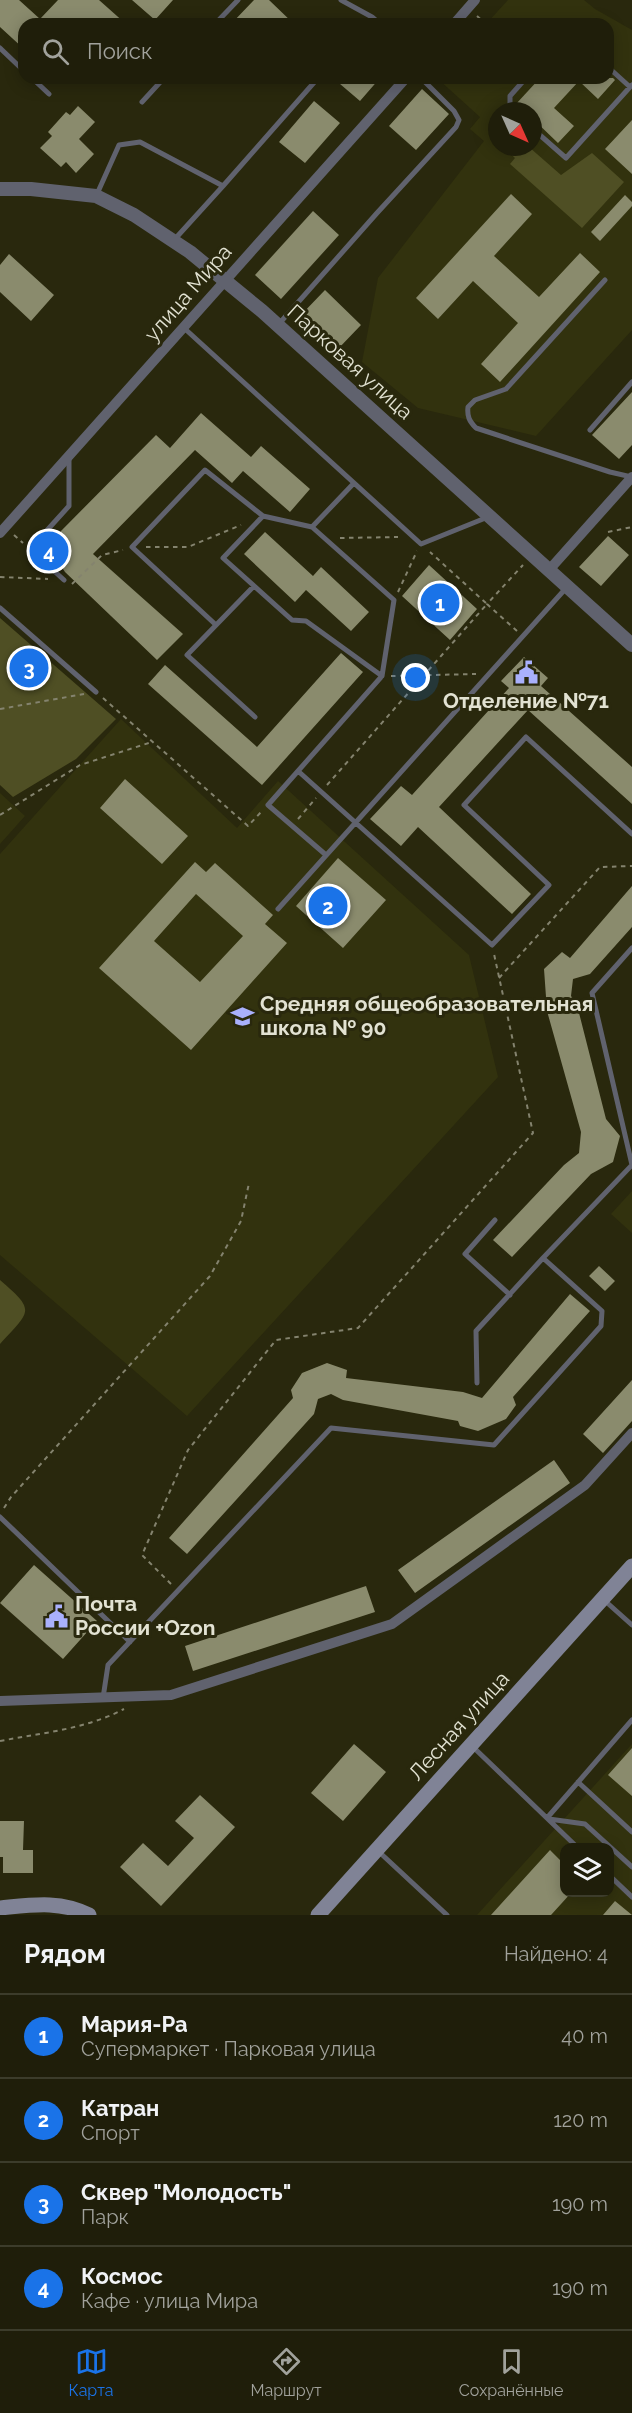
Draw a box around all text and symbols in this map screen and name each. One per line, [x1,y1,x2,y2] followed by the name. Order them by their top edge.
[18,18,614,84] search box
[39,35,72,68] icon: search
[87,38,152,64] text: Поиск
[488,102,542,156] north arrow
[139,239,236,346] street label: улица Мира
[283,299,418,424] street label: Парковая улица
[29,528,68,574] pin: 4
[420,580,460,626] pin: 1
[9,646,48,690] pin: 3
[513,660,539,686] public building icon: Отделение №71
[401,663,430,692] your location
[443,688,609,713] place label: Отделение №71
[308,884,348,928] pin: 2
[260,991,593,1040] place label: Средняя общеобразовательная школа № 90
[229,1003,255,1029] school or university icon: Средняя общеобразовательная школа № 90
[75,1591,215,1640] place label: Почта России +Ozon
[44,1603,70,1629] public building icon: Почта России +Ozon
[403,1666,514,1785] street label: Лесная улица
[560,1843,614,1897] map controls
[560,1843,614,1897] button: layers
[24,1939,106,1969] text: Рядом
[504,1942,608,1966] text: Найдено: 4
[81,2011,188,2037] text: Мария-Ра
[39,2024,48,2048] text: 1
[561,2024,608,2048] text: 40 m
[81,2037,376,2061] text: Супермаркет · Парковая улица
[81,2095,159,2121] text: Катран
[38,2108,49,2132] text: 2
[553,2108,608,2132] text: 120 m
[81,2121,140,2145] text: Спорт
[81,2179,291,2205] text: Сквер "Молодость"
[38,2192,49,2216] text: 3
[552,2192,608,2216] text: 190 m
[81,2205,129,2229] text: Парк
[81,2263,163,2289] text: Космос
[38,2276,49,2300] text: 4
[552,2276,608,2300] text: 190 m
[81,2289,258,2313] text: Кафе · улица Мира
[68,2345,114,2400] tab: Карта
[251,2345,322,2400] tab: Маршрут
[459,2345,563,2400] tab: Сохранённые

